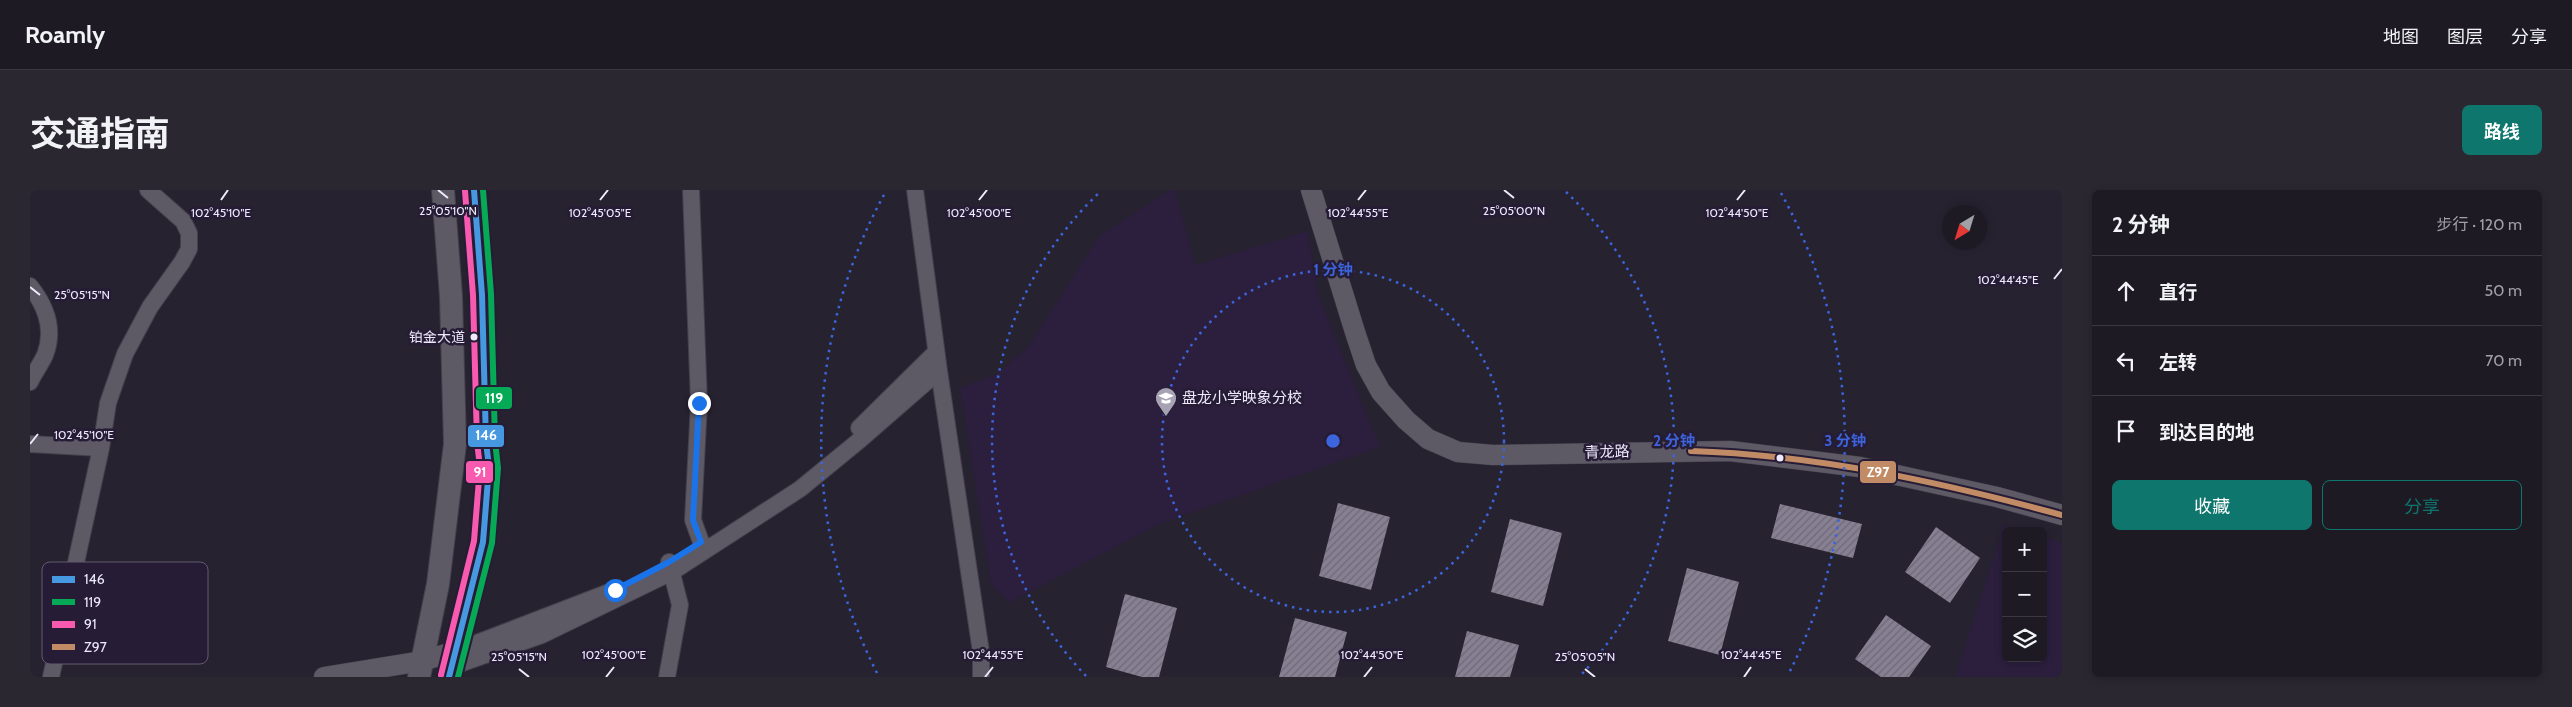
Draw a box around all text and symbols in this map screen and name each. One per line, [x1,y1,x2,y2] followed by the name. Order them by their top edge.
[25,20,105,49] text: Roamly
[2383,26,2419,48] text: 地图
[2447,26,2483,48] text: 图层
[2511,26,2547,48] text: 分享
[2462,105,2542,155] button: 路线
[30,112,170,155] text: 交通指南
[419,203,477,218] text: 25°05'10"N
[1483,203,1545,218] text: 25°05'00"N
[191,205,251,220] text: 102°45'10"E
[569,205,632,220] text: 102°45'05"E
[947,205,1012,220] text: 102°45'00"E
[1327,205,1389,220] text: 102°44'55"E
[1706,205,1769,220] text: 102°44'50"E
[1942,205,1987,250] north arrow
[2112,212,2170,237] text: 2 分钟
[2437,215,2522,234] text: 步行 · 120 m
[1314,261,1352,279] text: 1 分钟
[1977,272,2039,287] text: 102°44'45"E
[2112,277,2140,305] icon: ahead
[2159,281,2197,304] text: 直行
[2485,281,2522,300] text: 50 m
[54,287,110,302] text: 25°05'15"N
[409,328,465,346] place label: 铂金大道
[469,332,479,342] marker: 铂金大道
[2112,347,2140,375] icon: left
[2159,351,2197,374] text: 左转
[2485,351,2522,370] text: 70 m
[475,386,513,410] line badge: 119
[1154,386,1178,417] school or university icon: 盘龙小学映象分校
[485,389,503,407] text: 119
[1182,389,1302,407] place label: 盘龙小学映象分校
[688,392,711,415] route end
[2112,417,2140,445] icon: arrive
[2159,421,2254,444] text: 到达目的地
[467,424,505,448] line badge: 146
[475,426,497,444] text: 146
[54,427,114,442] text: 102°45'10"E
[1324,432,1342,450] centre of rings
[1653,432,1695,450] text: 2 分钟
[1824,432,1866,450] text: 3 分钟
[1584,442,1630,462] street label: 青龙路
[1775,453,1785,463] unlabelled marker
[465,460,494,484] line badge: 91
[1859,460,1897,484] line badge: Z97
[473,463,487,481] text: 91
[1867,463,1890,481] text: Z97
[2112,480,2312,530] button: 收藏
[2322,480,2522,530] button: 分享
[2002,527,2047,662] map controls
[2002,527,2047,572] button: +
[42,562,208,664] legend
[84,570,105,588] text: 146
[2002,572,2047,617] button: −
[604,579,627,602] route start
[84,593,101,611] text: 119
[84,615,97,633] text: 91
[2002,617,2047,662] button: layers
[84,638,107,656] text: Z97
[582,647,647,662] text: 102°45'00"E
[962,647,1024,662] text: 102°44'55"E
[1341,647,1404,662] text: 102°44'50"E
[1720,647,1782,662] text: 102°44'45"E
[491,649,547,664] text: 25°05'15"N
[1555,649,1615,664] text: 25°05'05"N

